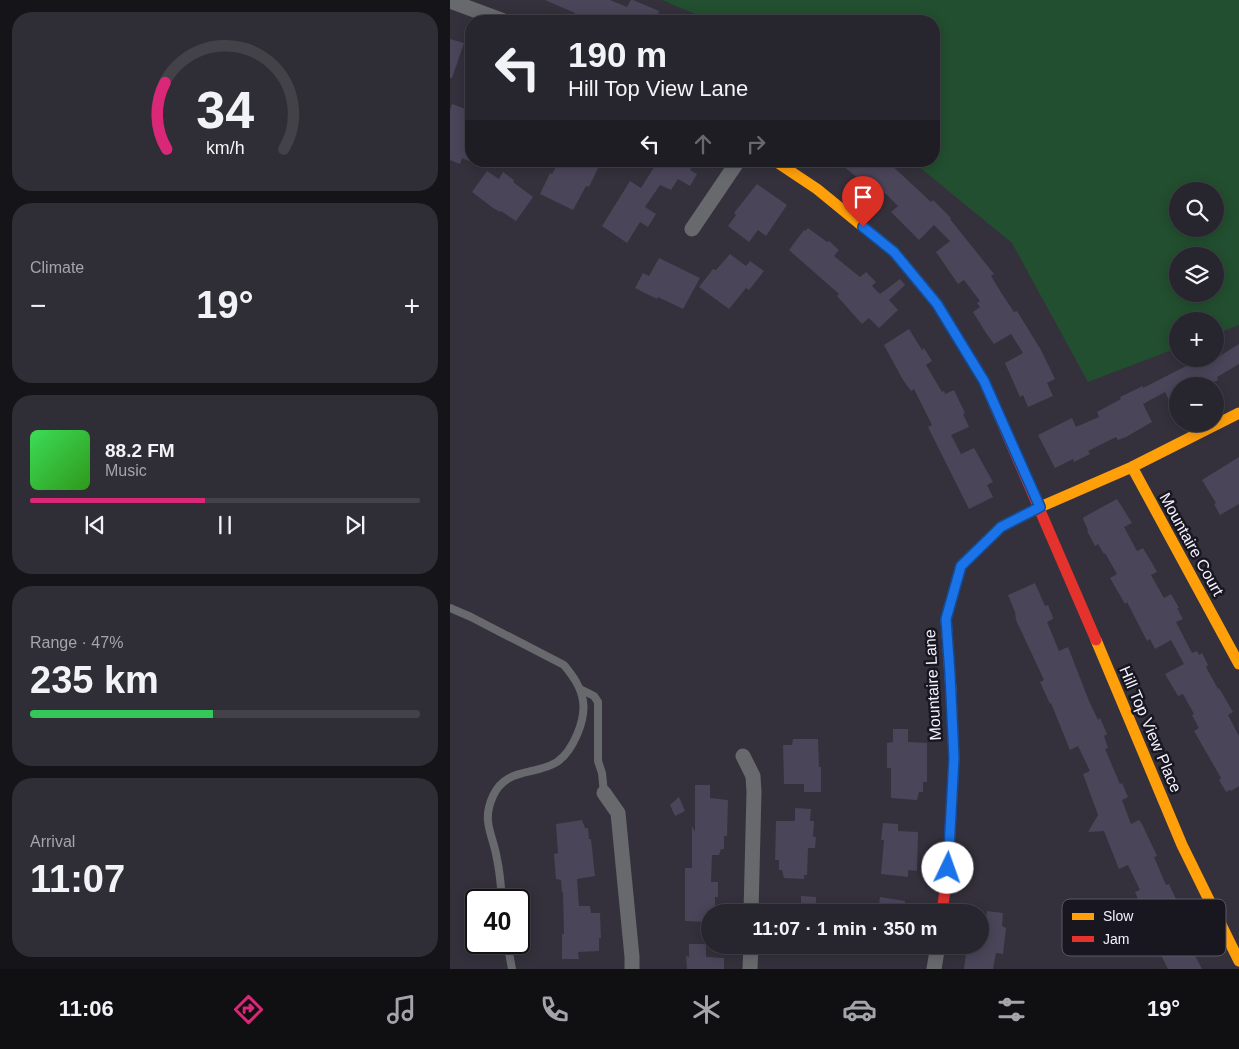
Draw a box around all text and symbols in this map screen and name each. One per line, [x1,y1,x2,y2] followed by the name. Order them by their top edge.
[485,35,550,100] icon: left
[568,35,667,74] text: 190 m
[568,76,748,101] text: Hill Top View Lane
[196,81,254,139] text: 34
[636,130,664,158] icon: left
[689,130,717,158] icon: ahead
[742,130,770,158] icon: right
[206,138,244,158] text: km/h
[842,176,884,227] pin
[1169,182,1224,432] map controls
[1169,182,1224,237] button: search
[849,183,877,211] icon: arrive
[1169,247,1224,302] button: layers
[30,259,84,276] text: Climate
[196,284,254,326] text: 19°
[30,290,46,321] text: −
[404,290,420,321] text: +
[1169,312,1224,367] button: +
[1169,377,1224,432] button: −
[105,440,175,461] text: 88.2 FM
[105,462,147,479] text: Music
[1156,490,1227,599] street label: Mountaire Court
[81,511,109,539] icon: previous
[211,511,239,539] icon: pause
[341,511,369,539] icon: next
[921,629,944,741] street label: Mountaire Lane
[30,634,123,651] text: Range · 47%
[30,659,159,701] text: 235 km
[1116,664,1185,795] street label: Hill Top View Place
[30,833,75,850] text: Arrival
[921,841,973,893] position arrow
[30,858,125,900] text: 11:07
[465,889,530,954] speed limit sign: 40
[1062,899,1226,956] legend
[1103,908,1134,924] text: Slow
[753,918,937,939] text: 11:07 · 1 min · 350 m
[1103,931,1129,947] text: Jam
[231,992,266,1027] icon: directions
[384,992,419,1027] icon: music
[537,992,572,1027] icon: phone
[689,992,724,1027] icon: climate
[842,992,877,1027] icon: car
[994,992,1029,1027] icon: filters
[59,996,114,1021] text: 11:06
[1147,996,1180,1021] text: 19°

